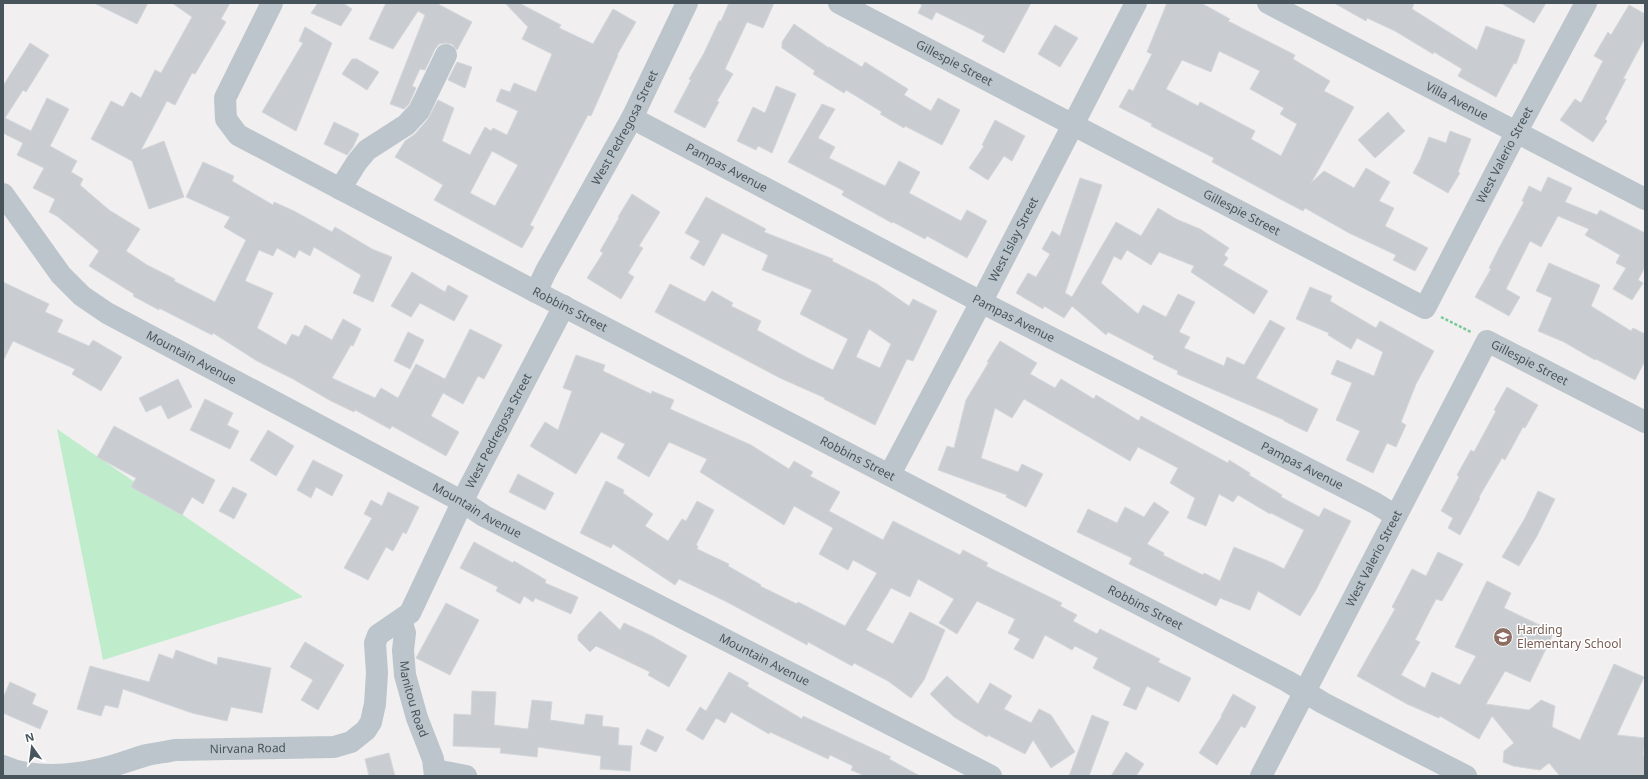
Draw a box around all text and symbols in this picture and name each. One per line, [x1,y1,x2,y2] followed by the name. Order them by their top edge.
[913,36,997,90] street label: Gillespie Street
[587,67,662,188] street label: West Pedregosa Street
[1423,77,1492,124] street label: Villa Avenue
[1472,103,1537,206] street label: West Valerio Street
[683,139,771,196] street label: Pampas Avenue
[1201,185,1284,240] street label: Gillespie Street
[984,193,1042,285] street label: West Islay Street
[530,283,611,336] street label: Robbins Street
[970,290,1058,346] street label: Pampas Avenue
[143,326,240,388] street label: Mountain Avenue
[1488,336,1572,390] street label: Gillespie Street
[461,370,536,491] street label: West Pedregosa Street
[817,432,899,485] street label: Robbins Street
[1258,437,1347,494] street label: Pampas Avenue
[430,478,525,542] street label: Mountain Avenue
[1341,507,1406,610] street label: West Valerio Street
[1105,581,1187,634] street label: Robbins Street
[1517,621,1622,652] place label: Harding Elementary School
[1492,626,1514,648] school or university icon: Harding Elementary School
[716,629,813,690] street label: Mountain Avenue
[396,660,433,740] street label: Manitou Road
[12,727,52,767] north arrow
[23,728,36,745] text: N
[210,739,286,757] street label: Nirvana Road

